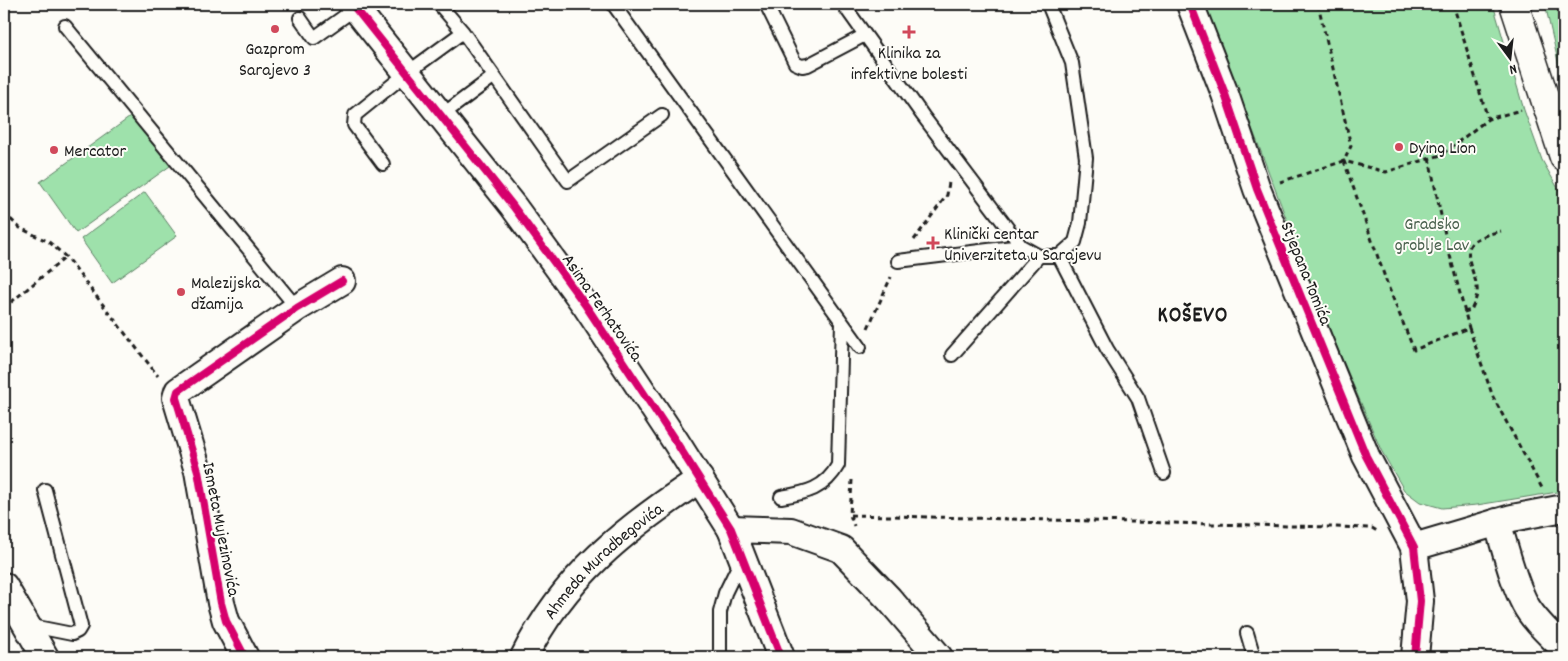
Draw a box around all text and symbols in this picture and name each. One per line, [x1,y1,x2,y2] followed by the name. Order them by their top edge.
[269,23,281,35] marker: Gazprom Sarajevo 3
[902,25,916,39] marker: Klinika za infektivne bolesti
[1486,32,1536,82] north arrow
[239,38,311,84] place label: Gazprom Sarajevo 3
[851,42,967,88] place label: Klinika za infektivne bolesti
[1507,58,1519,79] text: N
[1409,137,1476,162] place label: Dying Lion
[64,140,126,165] place label: Mercator
[1393,141,1405,153] marker: Dying Lion
[48,144,60,156] marker: Mercator
[1395,213,1470,259] park label: Gradsko groblje Lav
[1273,218,1337,330] street label: Stjepana Tomića
[944,223,1102,269] place label: Klinički centar Univerziteta u Sarajevu
[926,236,940,250] marker: Klinički centar Univerziteta u Sarajevu
[555,250,648,368] street label: Asima Ferhatovića
[191,272,261,318] place label: Malezijska džamija
[175,286,187,298] marker: Malezijska džamija
[1157,301,1229,332] district label: KOŠEVO
[194,460,245,599] street label: Ismeta Mujezinovića
[539,498,670,625] street label: Ahmeda Muradbegovića

